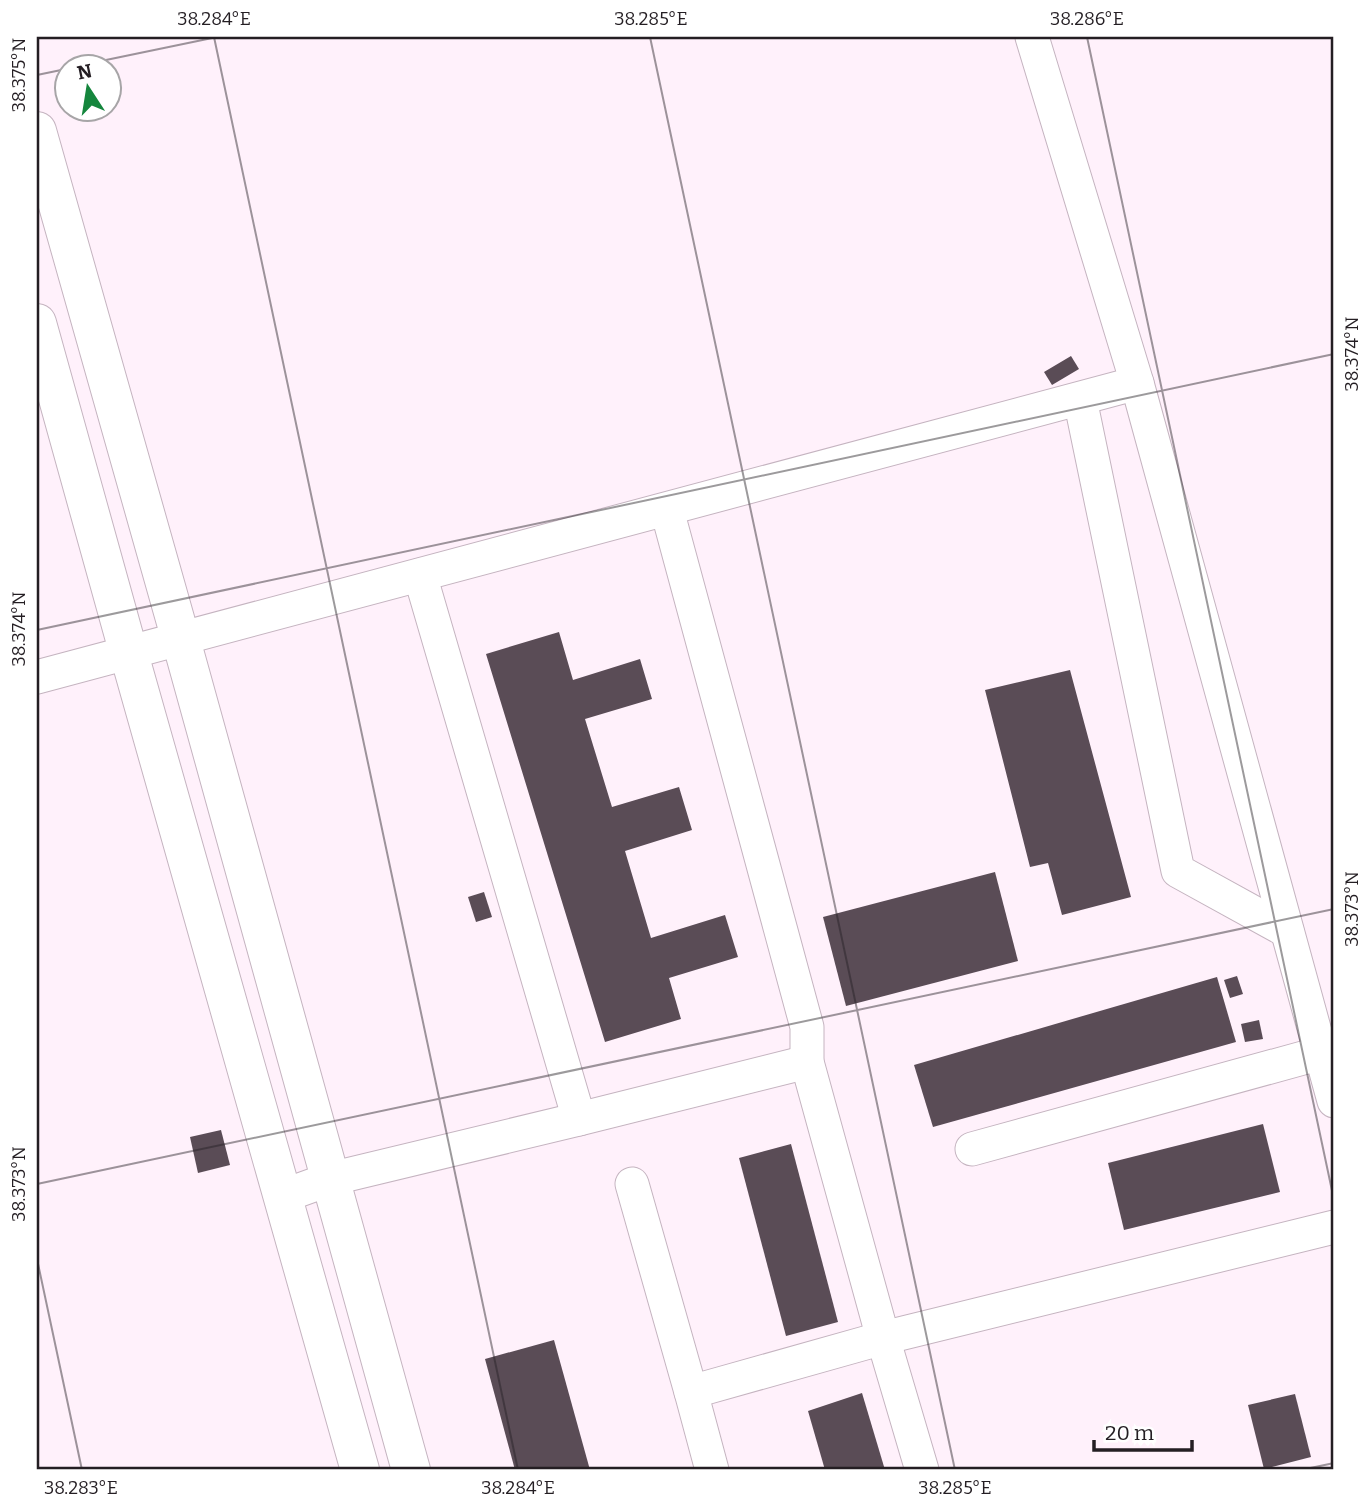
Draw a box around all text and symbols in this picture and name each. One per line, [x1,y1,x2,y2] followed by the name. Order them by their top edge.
[177,8,251,30] text: 38.284°E
[614,8,688,30] text: 38.285°E
[1050,8,1124,30] text: 38.286°E
[8,38,30,112] text: 38.375°N
[52,52,122,122] north arrow
[75,59,94,85] text: N
[1341,316,1363,392] text: 38.374°N
[8,591,30,667] text: 38.374°N
[1341,871,1363,947] text: 38.373°N
[8,1146,30,1222] text: 38.373°N
[1094,1409,1192,1453] scale bar
[1105,1420,1154,1446] text: 20 m
[44,1477,118,1499] text: 38.283°E
[481,1477,555,1499] text: 38.284°E
[918,1477,992,1499] text: 38.285°E

